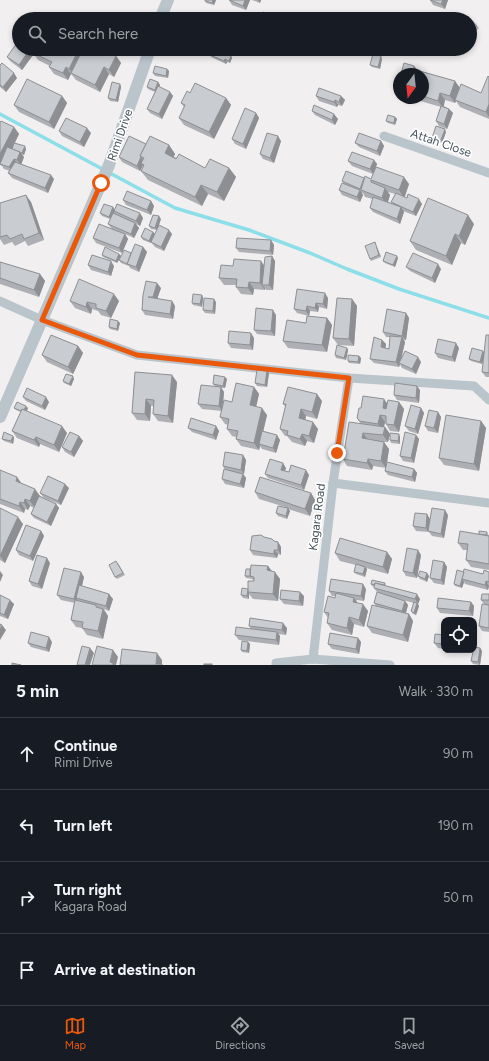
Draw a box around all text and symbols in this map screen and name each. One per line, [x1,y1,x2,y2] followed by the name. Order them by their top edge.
[12,12,477,56] search box
[26,23,48,45] icon: search
[58,25,138,43] text: Search here
[393,68,429,104] north arrow
[105,107,136,163] street label: Rimi Drive
[409,126,474,160] street label: Attah Close
[92,174,110,192] route start
[328,444,346,462] route end
[306,483,328,551] street label: Kagara Road
[441,617,477,653] map controls
[441,617,477,653] button: locate
[16,681,59,701] text: 5 min
[399,684,473,699] text: Walk · 330 m
[54,737,117,755] text: Continue
[16,743,38,765] icon: ahead
[443,746,473,761] text: 90 m
[54,755,113,770] text: Rimi Drive
[16,815,38,837] icon: left
[54,817,112,835] text: Turn left
[438,818,473,833] text: 190 m
[54,881,122,899] text: Turn right
[16,887,38,909] icon: right
[443,890,473,905] text: 50 m
[54,899,127,914] text: Kagara Road
[16,959,38,981] icon: arrive
[54,961,195,979] text: Arrive at destination
[64,1015,86,1052] tab: Map
[215,1015,265,1052] tab: Directions
[394,1015,425,1052] tab: Saved

